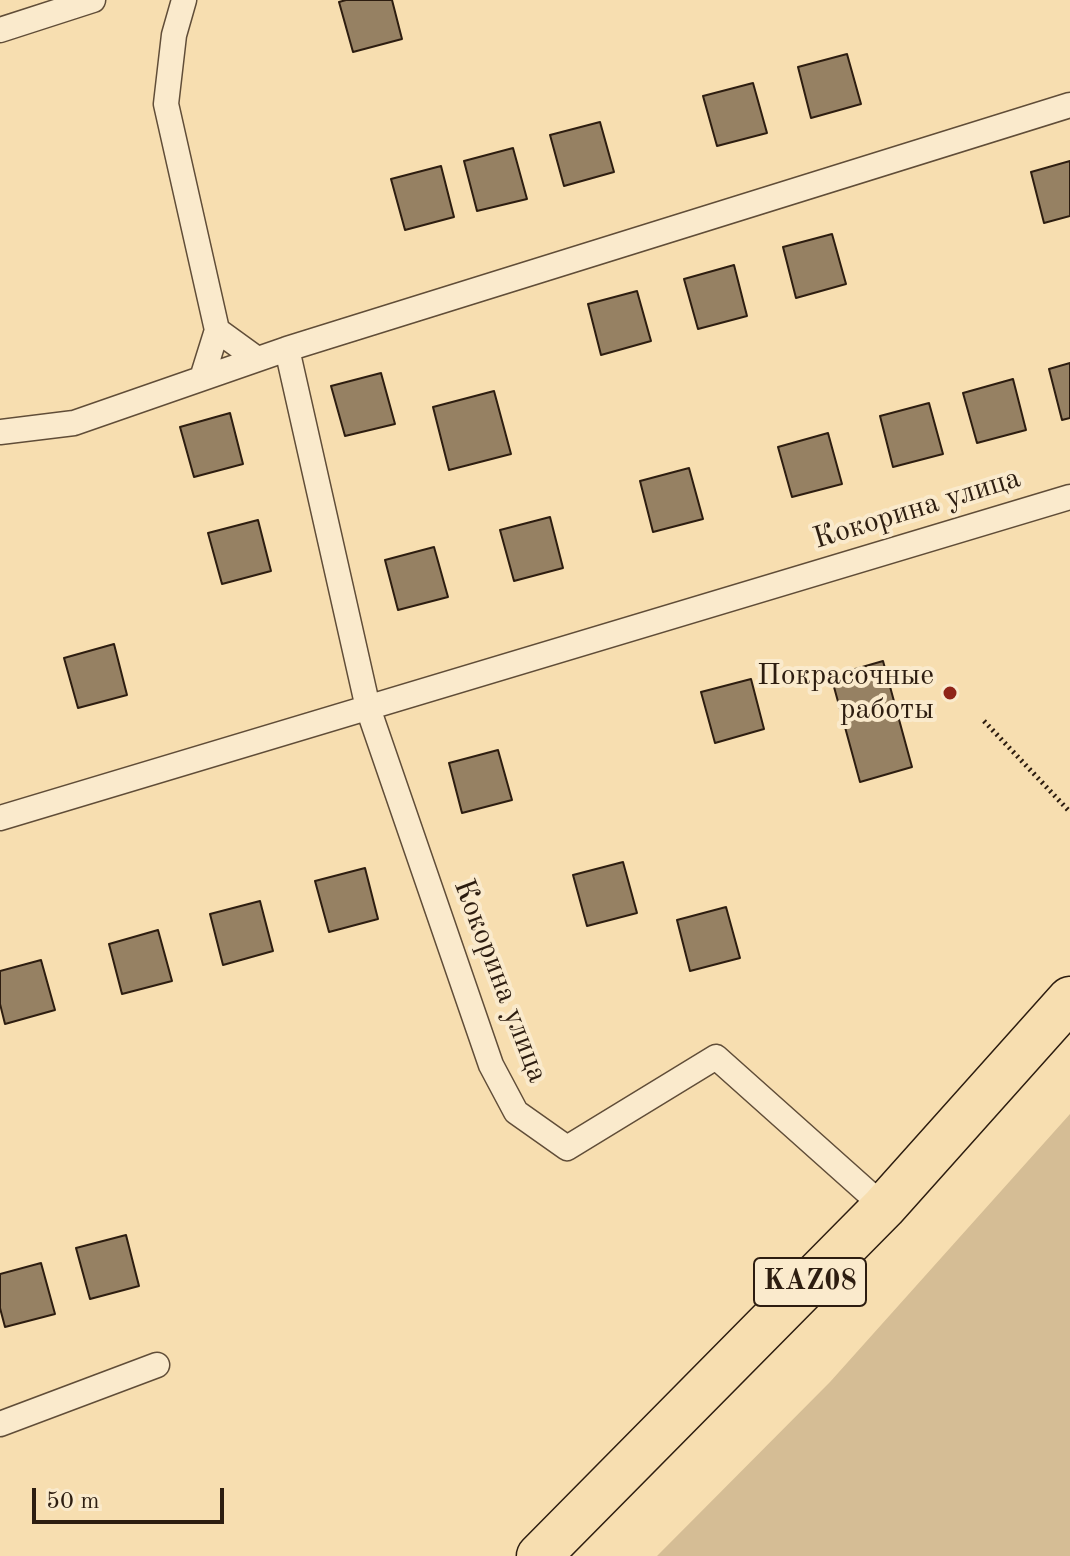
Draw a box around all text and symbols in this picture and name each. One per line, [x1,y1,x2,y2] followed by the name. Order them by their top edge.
[809,460,1025,558] street label: Кокорина улица
[757,658,934,728] place label: Покрасочные работы
[941,684,959,702] marker: Покрасочные работы
[445,874,555,1088] street label: Кокорина улица
[754,1258,866,1306] road number: KAZ08
[36,1472,228,1522] scale bar
[46,1490,100,1514] text: 50 m

